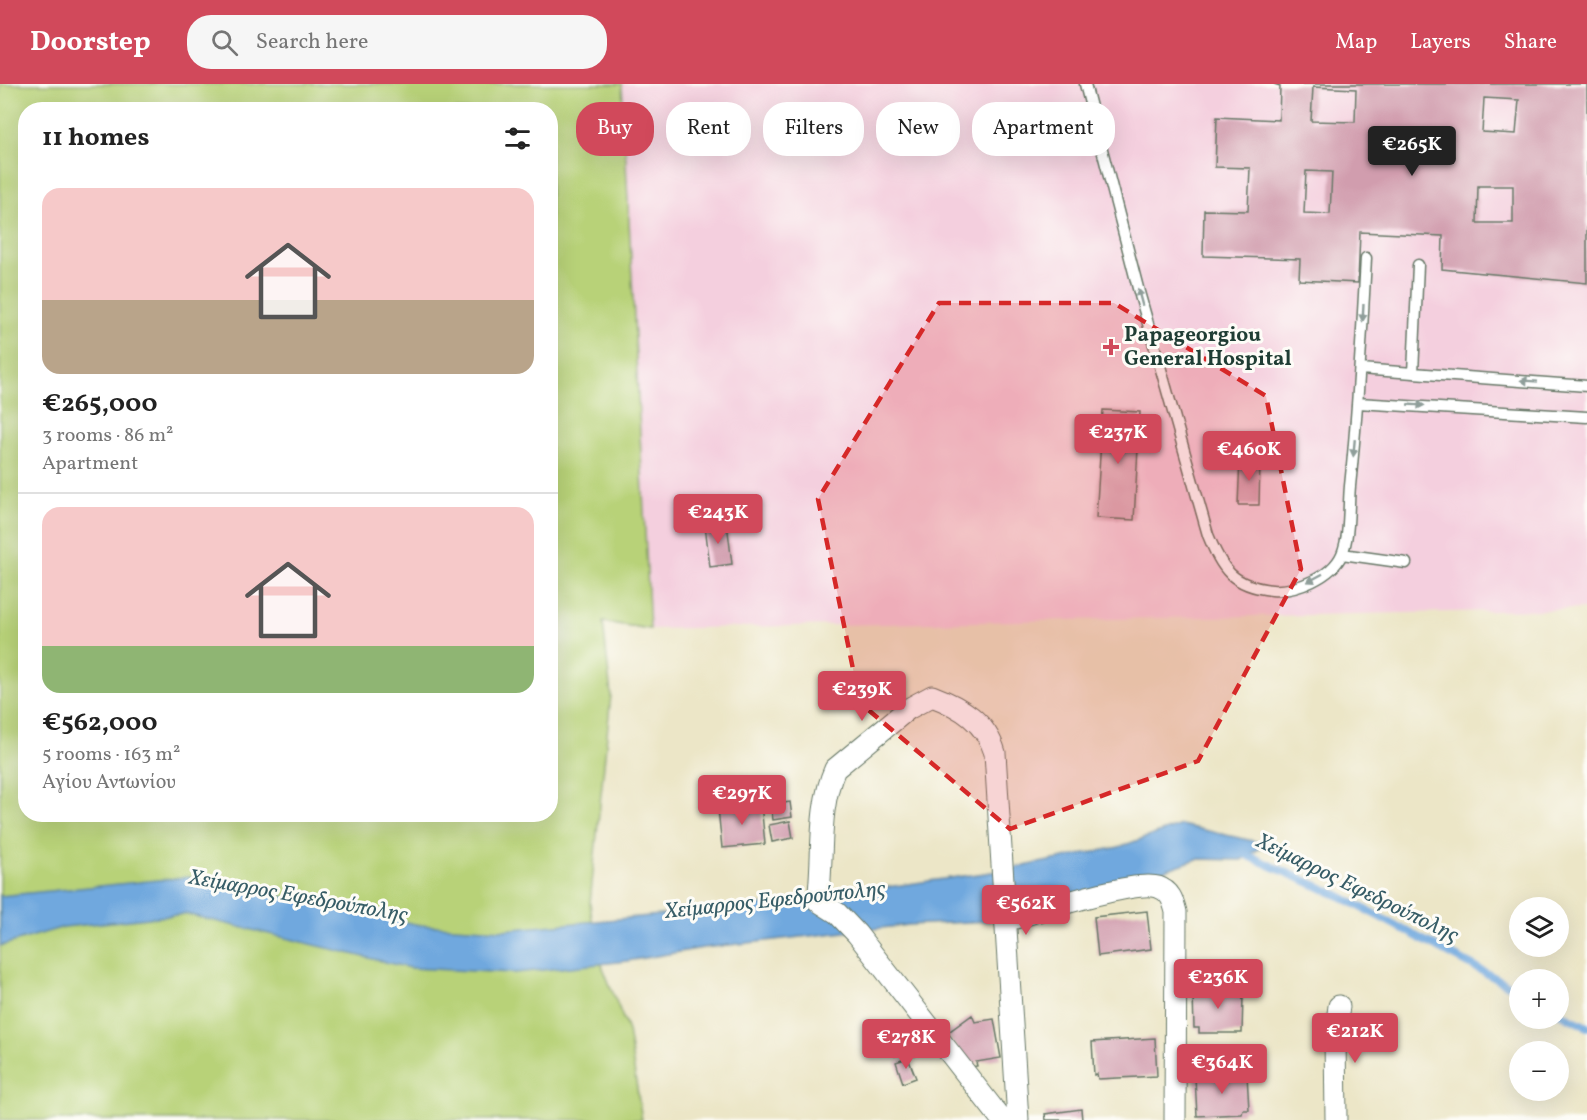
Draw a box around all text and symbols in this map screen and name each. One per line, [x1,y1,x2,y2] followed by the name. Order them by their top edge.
[187,15,607,69] search box
[30,23,151,62] text: Doorstep
[208,26,241,59] icon: search
[256,27,369,58] text: Search here
[1335,28,1377,57] text: Map
[1410,28,1471,57] text: Layers
[1504,28,1557,57] text: Share
[576,102,654,156] chip: Buy
[666,102,751,156] chip: Rent
[763,102,864,156] chip: Filters
[876,102,960,156] chip: New
[972,102,1115,156] chip: Apartment
[42,120,149,156] text: 11 homes
[501,122,534,155] icon: filters
[1370,126,1454,177] pin: €265K
[1382,131,1442,159] text: €265K
[234,227,342,335] icon: home
[1135,288,1145,306] one-way arrow
[1358,304,1367,323] one-way arrow
[1124,321,1292,374] place label: Papageorgiou General Hospital
[1102,338,1120,356] marker: Papageorgiou General Hospital
[1519,377,1538,386] one-way arrow
[42,386,158,422] text: €265,000
[1407,401,1426,410] one-way arrow
[1076,414,1160,465] pin: €237K
[1088,419,1148,447] text: €237K
[42,422,173,450] text: 3 rooms · 86 m²
[1207,431,1291,482] pin: €460K
[1217,436,1281,464] text: €460K
[1349,439,1359,458] one-way arrow
[42,450,138,478] text: Apartment
[676,494,760,545] pin: €243K
[688,499,748,527] text: €243K
[234,546,342,654] icon: home
[1306,573,1323,583] one-way arrow
[820,671,904,722] pin: €239K
[832,676,892,704] text: €239K
[42,705,158,741] text: €562,000
[42,741,180,769] text: 5 rooms · 163 m²
[42,769,176,797] text: Αγίου Αντωνίου
[700,775,784,826] pin: €297K
[712,780,772,808] text: €297K
[1250,826,1464,952] water label: Χείμαρρος Εφεδρούπολης
[185,862,410,932] water label: Χείμαρρος Εφεδρούπολης
[662,874,887,928] water label: Χείμαρρος Εφεδρούπολης
[984,885,1068,936] pin: €562K
[996,890,1056,918] text: €562K
[1509,897,1569,1101] map controls
[1509,897,1569,957] button: layers
[1176,959,1260,1010] pin: €236K
[1188,964,1248,992] text: €236K
[1509,969,1569,1029] button: +
[1313,1013,1397,1064] pin: €212K
[1326,1018,1384,1046] text: €212K
[864,1019,948,1070] pin: €278K
[876,1024,936,1052] text: €278K
[1509,1041,1569,1101] button: −
[1180,1044,1264,1095] pin: €364K
[1191,1049,1253,1077] text: €364K

